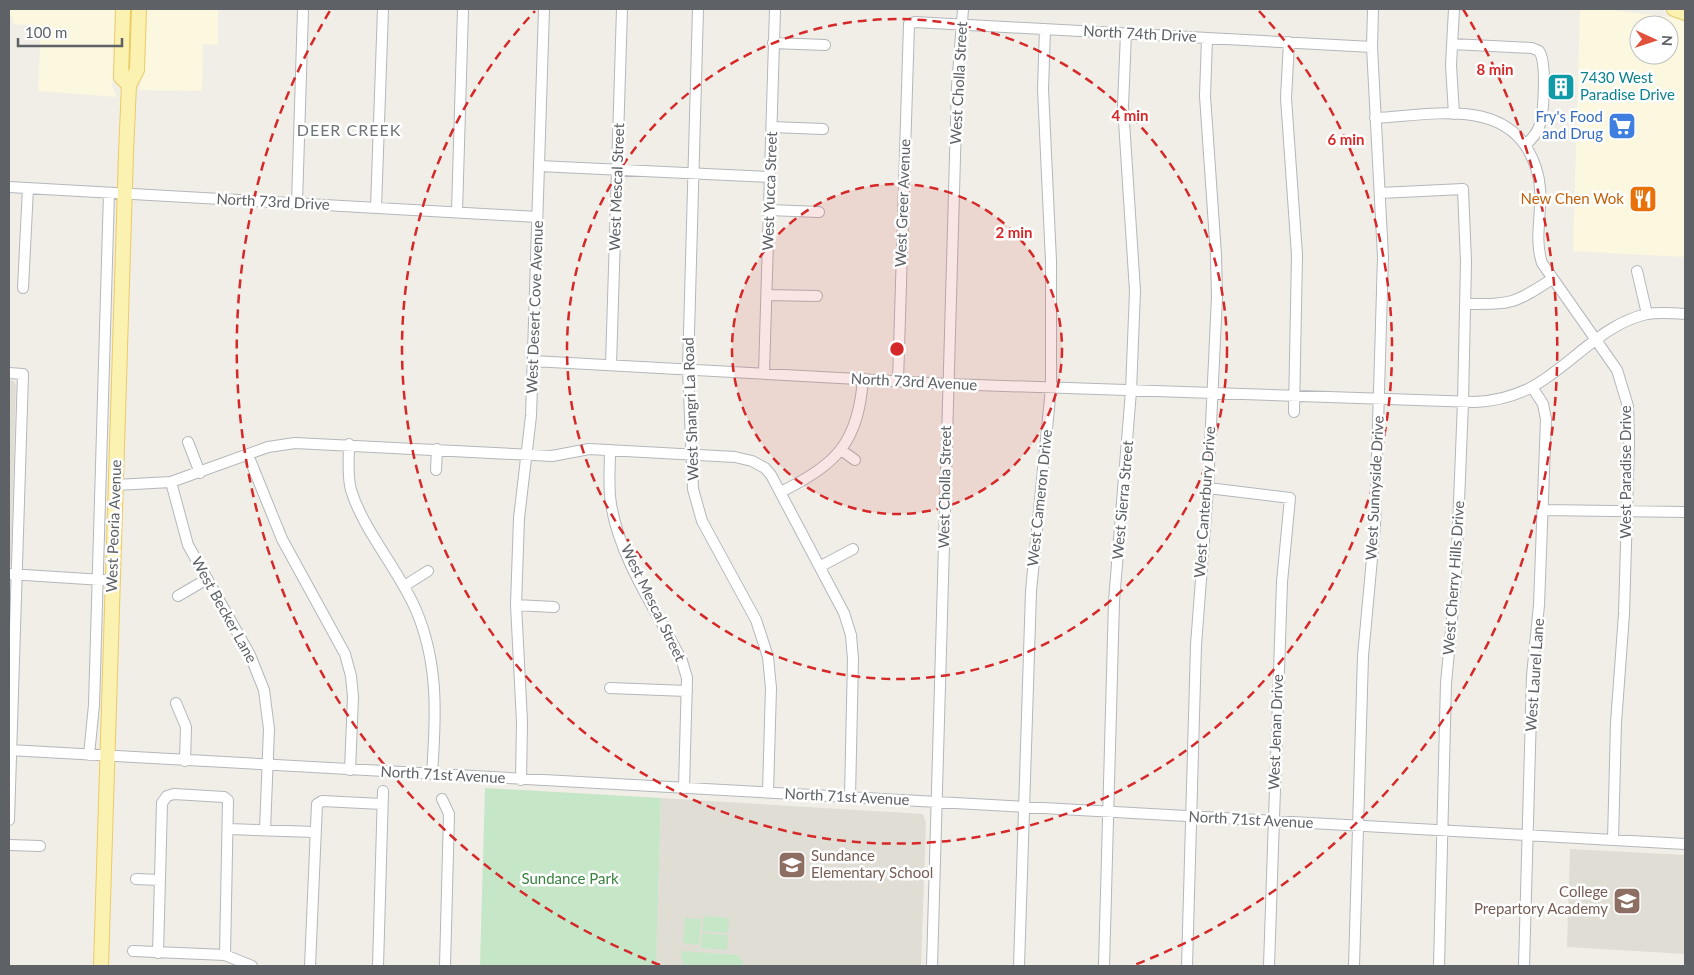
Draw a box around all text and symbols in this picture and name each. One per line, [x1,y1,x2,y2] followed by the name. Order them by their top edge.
[18,15,121,47] scale bar
[1629,15,1679,65] north arrow
[946,20,970,145] street label: West Cholla Street
[1083,21,1197,45] street label: North 74th Drive
[25,23,67,41] text: 100 m
[1659,35,1676,47] text: N
[1476,60,1514,78] text: 8 min
[1580,68,1675,103] place label: 7430 West Paradise Drive
[1546,72,1576,102] building icon: 7430 West Paradise Drive
[1111,106,1149,124] text: 4 min
[1535,107,1603,142] place label: Fry's Food and Drug
[1607,111,1637,141] supermarket icon: Fry's Food and Drug
[297,120,401,139] district label: DEER CREEK
[605,122,627,251] street label: West Mescal Street
[758,130,780,251] street label: West Yucca Street
[1327,130,1365,148] text: 6 min
[891,138,913,267] street label: West Greer Avenue
[1628,184,1658,214] restaurant icon: New Chen Wok
[216,189,330,213] street label: North 73rd Drive
[1520,189,1624,207] place label: New Chen Wok
[522,220,546,394] street label: West Desert Cove Avenue
[995,223,1033,241] text: 2 min
[679,337,701,481] street label: West Shangri La Road
[888,340,906,358] centre of rings
[850,369,978,393] street label: North 73rd Avenue
[1616,405,1634,539] street label: West Paradise Drive
[1361,415,1387,561] street label: West Sunnyside Drive
[934,425,954,549] street label: West Cholla Street
[1190,425,1218,578] street label: West Canterbury Drive
[1023,428,1055,567] street label: West Cameron Drive
[1108,439,1136,560] street label: West Sierra Street
[102,459,124,593] street label: West Peoria Avenue
[1439,500,1467,656] street label: West Cherry Hills Drive
[618,541,690,665] street label: West Mescal Street
[188,553,262,666] street label: West Becker Lane
[1521,617,1547,732] street label: West Laurel Lane
[1264,674,1286,790] street label: West Jenan Drive
[380,762,506,786] street label: North 71st Avenue
[784,784,910,808] street label: North 71st Avenue
[1188,807,1314,831] street label: North 71st Avenue
[811,846,933,881] place label: Sundance Elementary School
[777,850,807,880] school or university icon: Sundance Elementary School
[521,869,619,887] park label: Sundance Park
[1474,882,1608,917] place label: College Prepartory Academy
[1612,886,1642,916] school or university icon: College Prepartory Academy

